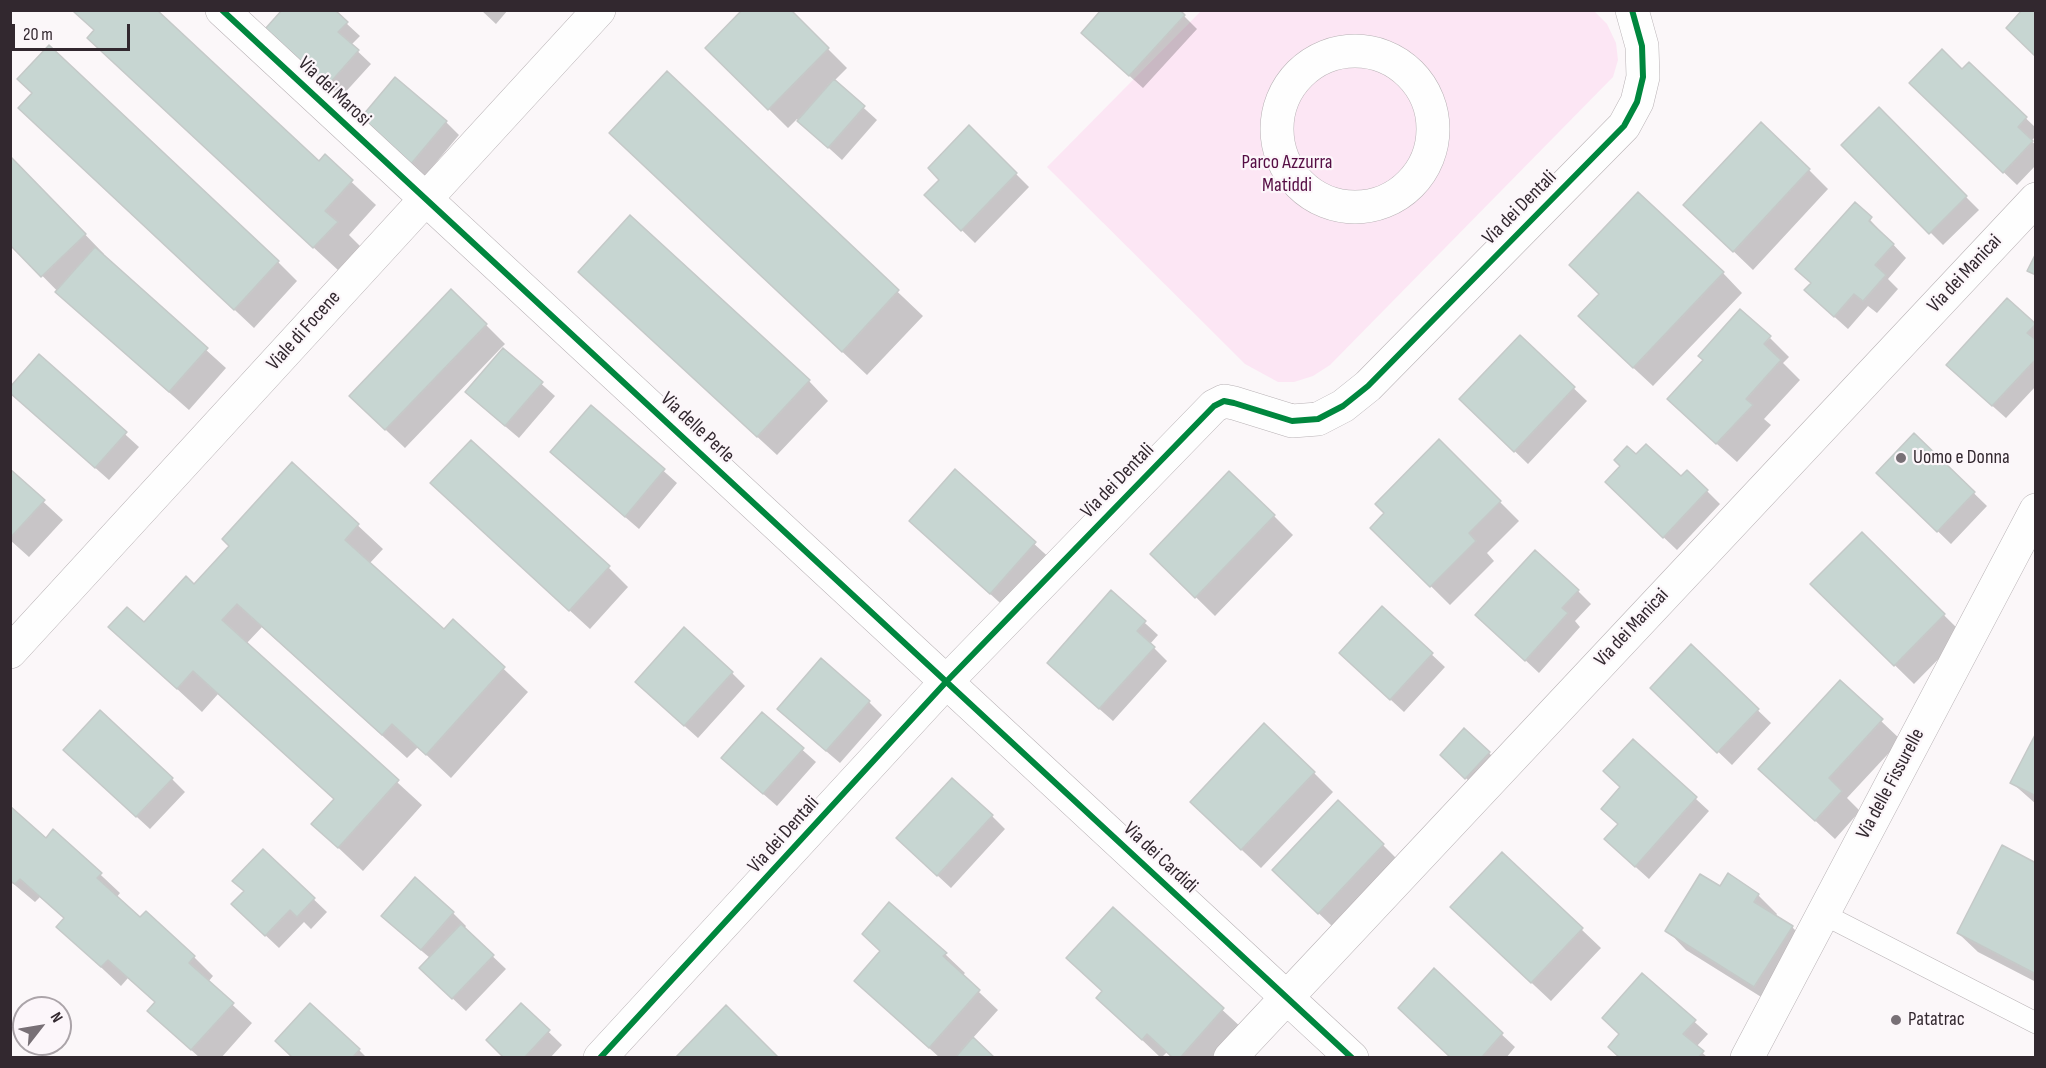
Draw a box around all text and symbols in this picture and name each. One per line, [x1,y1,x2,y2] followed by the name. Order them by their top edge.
[15,12,134,50] scale bar
[23,24,53,45] text: 20 m
[293,52,375,132] street label: Via dei Marosi
[1242,151,1332,198] park label: Parco Azzurra Matiddi
[1478,166,1562,250] street label: Via dei Dentali
[1923,230,2007,318] street label: Via dei Manicai
[262,286,346,376] street label: Viale di Focene
[655,388,739,468] street label: Via delle Perle
[1076,438,1160,524] street label: Via dei Dentali
[1913,446,2010,470] place label: Uomo e Donna
[1894,451,1908,465] marker: Uomo e Donna
[1590,584,1674,672] street label: Via dei Manicai
[1852,725,1930,843] street label: Via delle Fissurelle
[743,792,825,878] street label: Via dei Dentali
[1118,817,1202,899] street label: Via dei Cardidi
[12,996,72,1056] north arrow
[1908,1008,1965,1032] place label: Patatrac
[46,1009,66,1026] text: N
[1889,1013,1903,1027] marker: Patatrac

